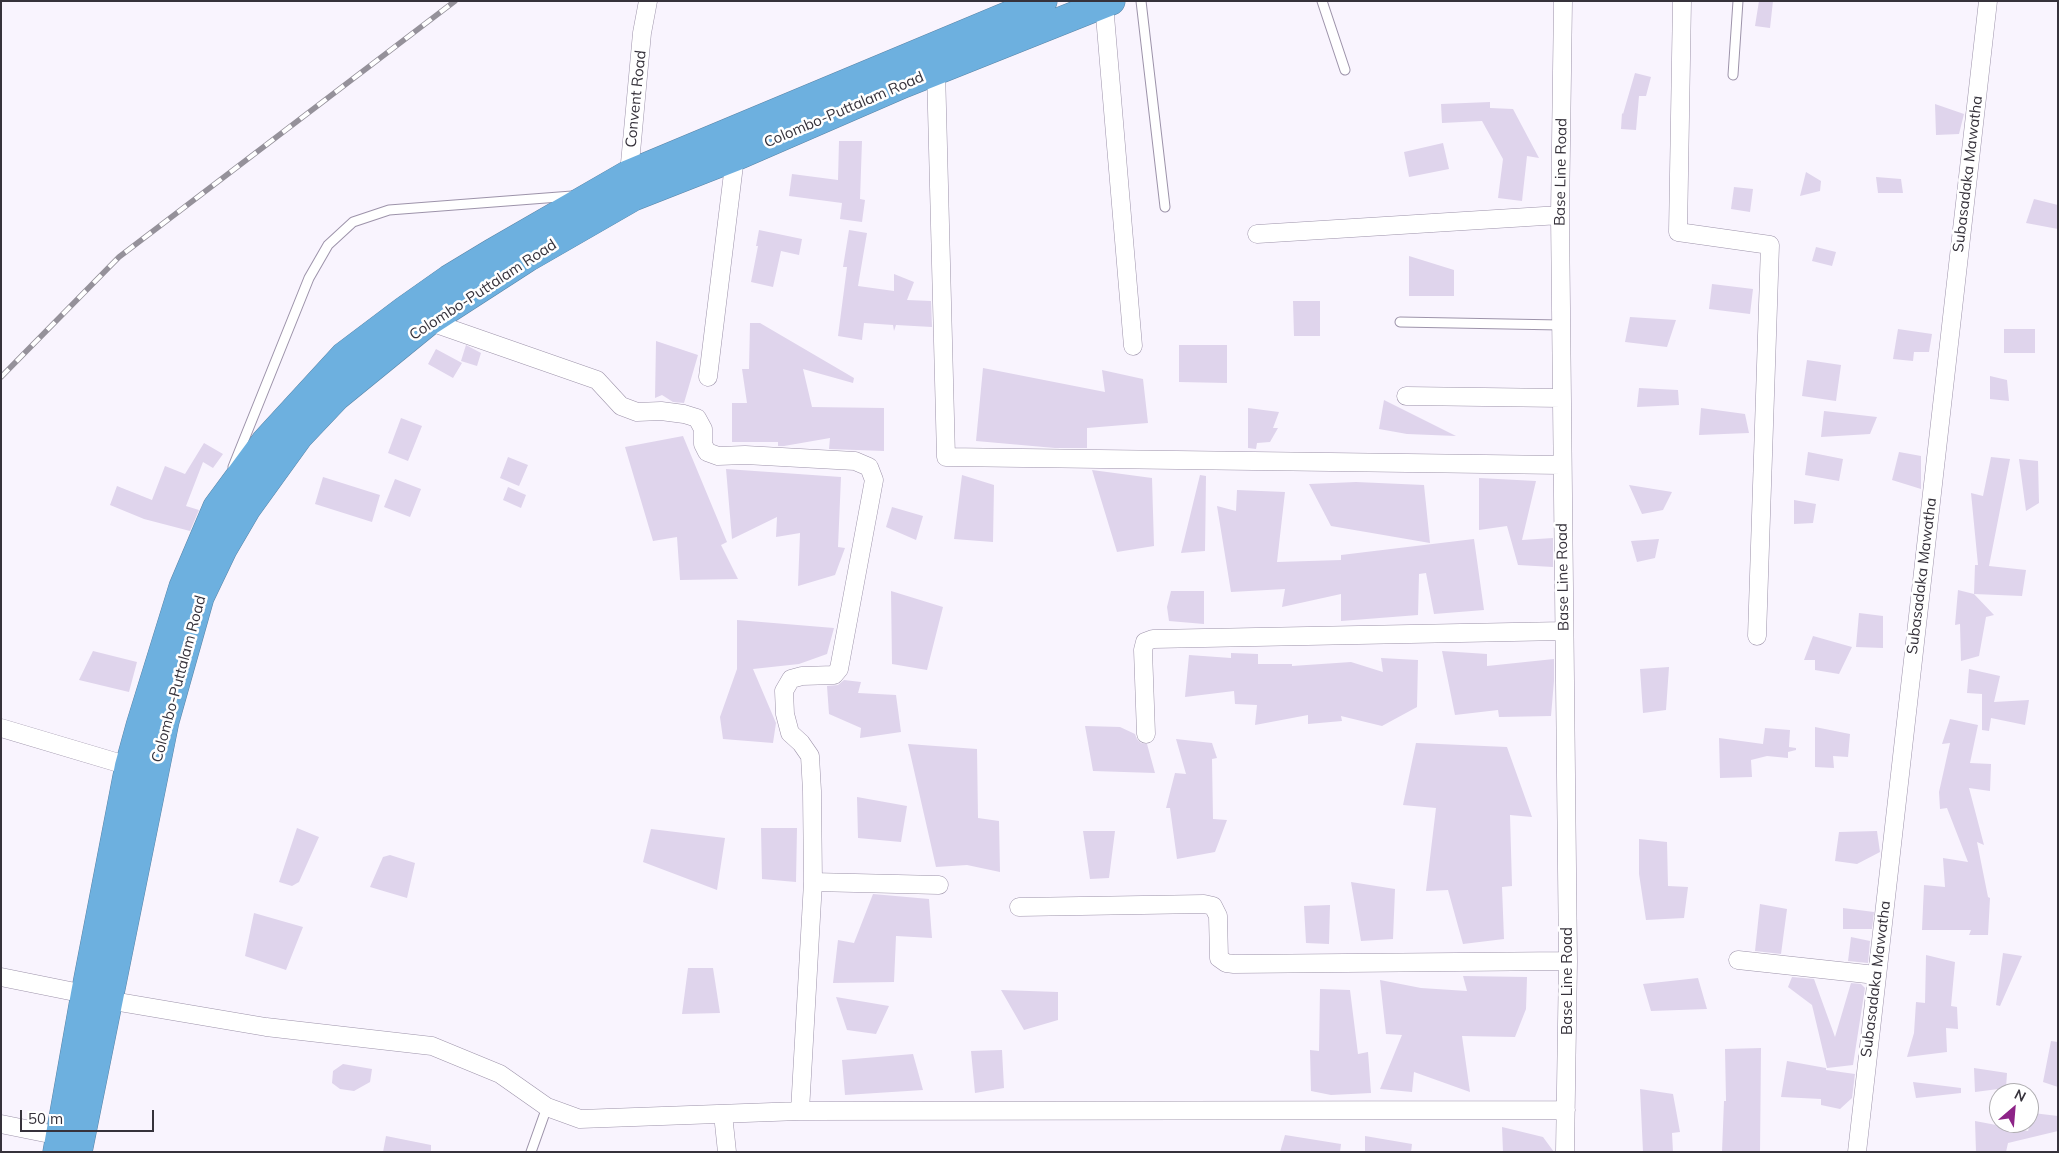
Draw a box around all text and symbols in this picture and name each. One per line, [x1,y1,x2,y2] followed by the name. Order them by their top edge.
[622,49,650,149] street label: Convent Road
[761,68,927,152] street label: Colombo-Puttalam Road
[1949,95,1987,253] street label: Subasadaka Mawatha
[1551,118,1571,226] street label: Base Line Road
[406,236,560,344] street label: Colombo-Puttalam Road
[1903,497,1941,655] street label: Subasadaka Mawatha
[1553,523,1573,631] street label: Base Line Road
[148,594,210,764] street label: Colombo-Puttalam Road
[1857,900,1895,1058] street label: Subasadaka Mawatha
[1558,927,1576,1035] street label: Base Line Road
[1989,1083,2039,1133] north arrow
[2012,1085,2029,1106] text: N
[22,1100,156,1132] scale bar
[28,1109,63,1128] text: 50 m

